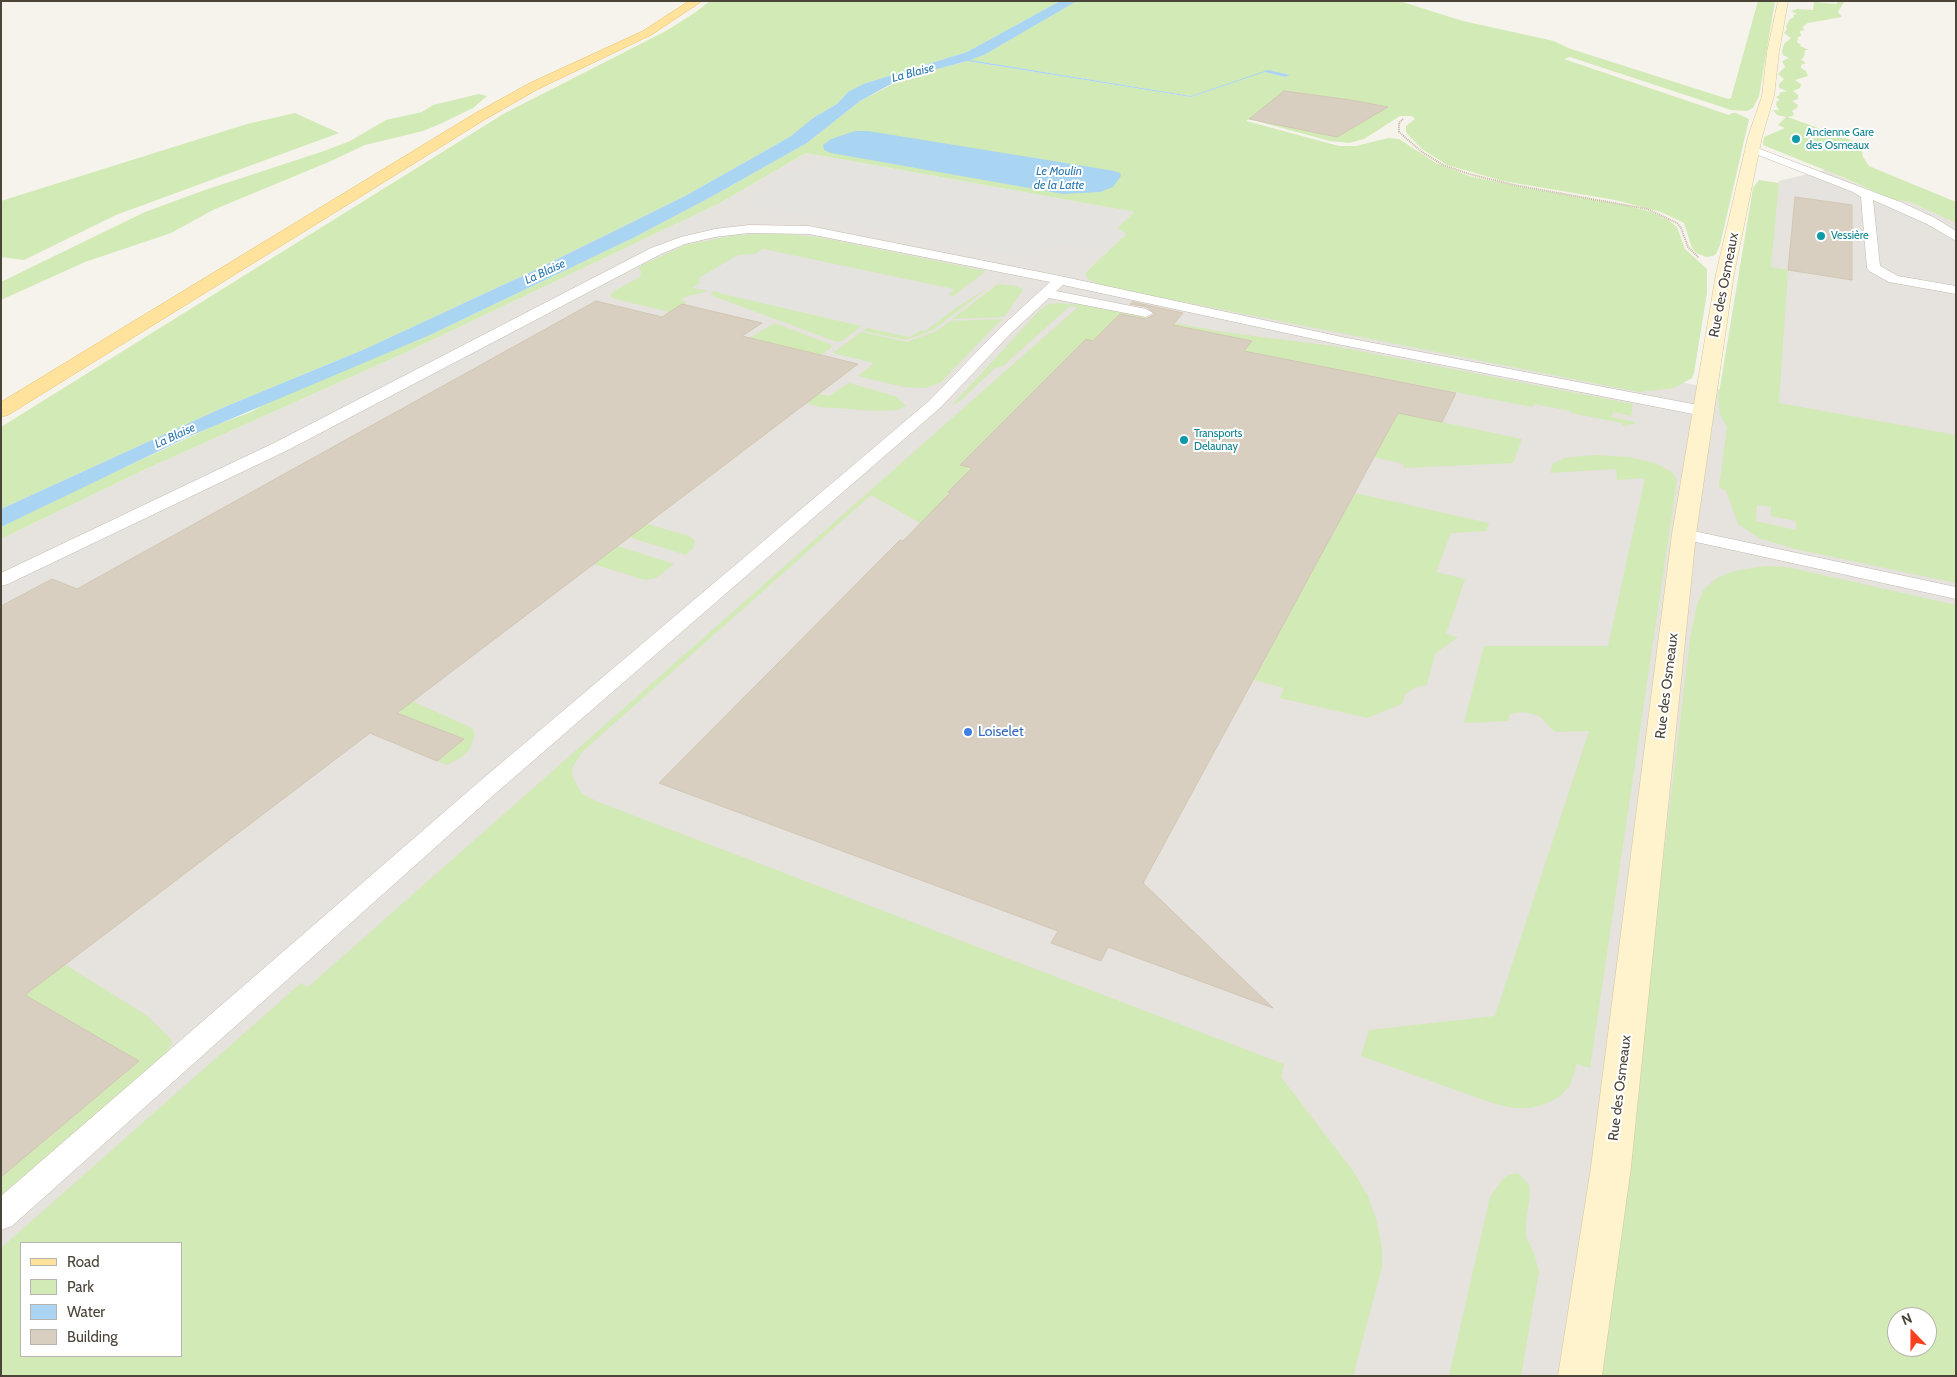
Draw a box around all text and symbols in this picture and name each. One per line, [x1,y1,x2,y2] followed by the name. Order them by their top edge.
[890,60,936,86] water label: La Blaise
[1806,126,1874,152] place label: Ancienne Gare des Osmeaux
[1790,133,1802,145] marker: Ancienne Gare des Osmeaux
[1034,164,1084,192] water label: Le Moulin de la Latte
[1831,229,1869,243] place label: Vessière
[1815,230,1827,242] marker: Vessière
[1706,231,1742,339] street label: Rue des Osmeaux
[522,256,568,288] water label: La Blaise
[152,420,198,452] water label: La Blaise
[1194,427,1242,453] place label: Transports Delaunay
[1178,434,1190,446] marker: Transports Delaunay
[1652,632,1682,740] street label: Rue des Osmeaux
[978,724,1024,740] place label: Loiselet
[962,726,974,738] marker: Loiselet
[1605,1034,1635,1142] street label: Rue des Osmeaux
[20,1242,182,1357] legend
[67,1253,100,1271] text: Road
[67,1278,94,1296] text: Park
[67,1303,105,1321] text: Water
[1887,1307,1937,1357] north arrow
[1899,1309,1915,1329] text: N
[67,1328,118,1346] text: Building

